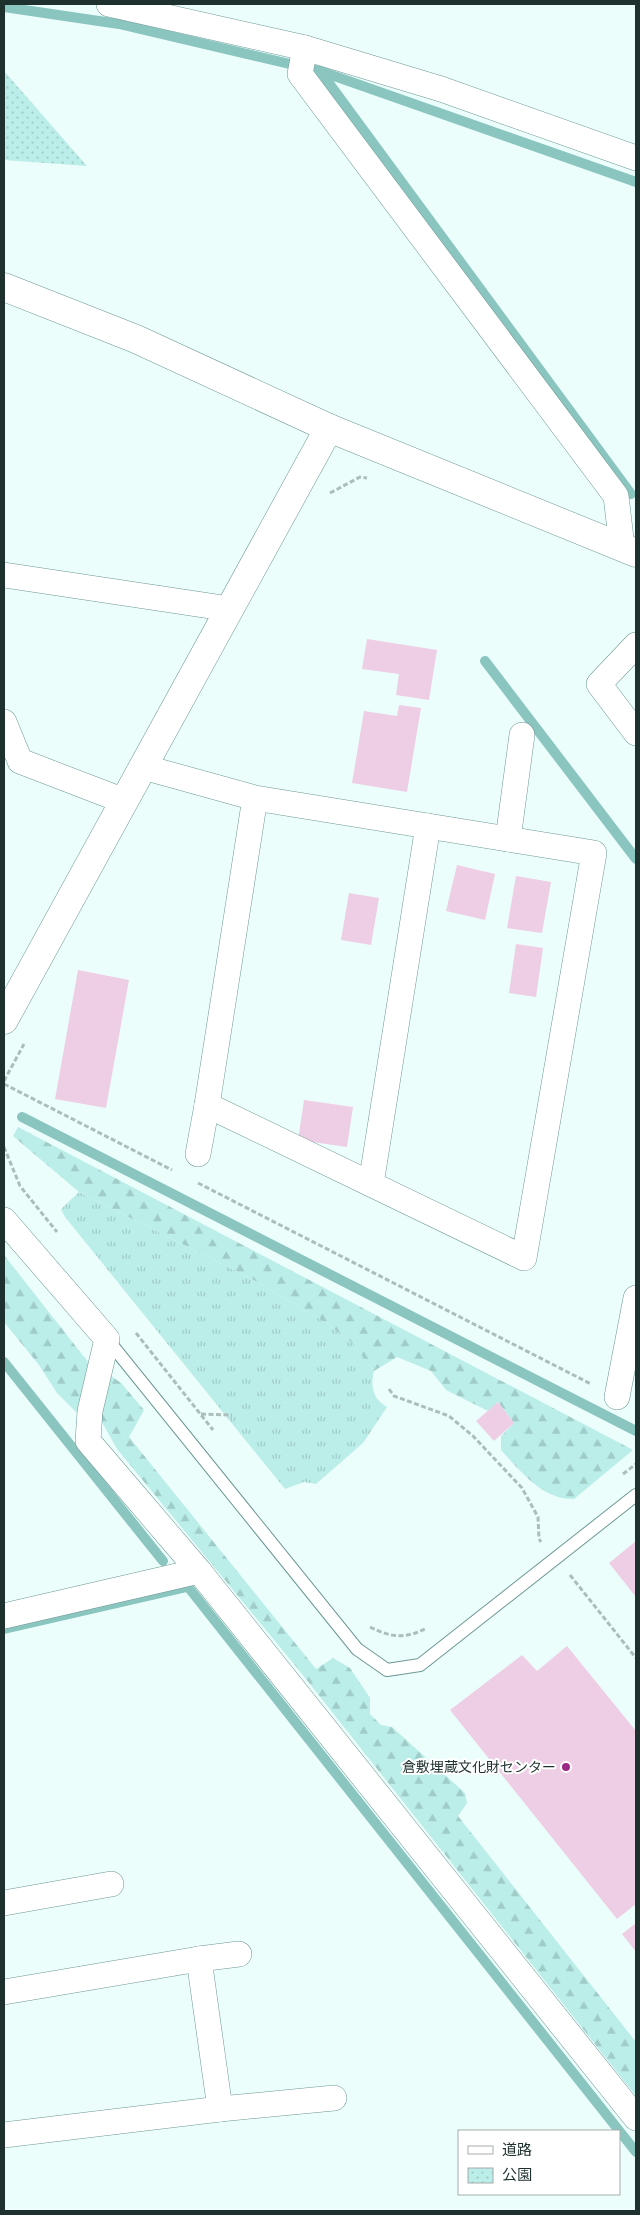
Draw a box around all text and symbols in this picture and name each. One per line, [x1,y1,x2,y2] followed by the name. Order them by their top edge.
[402,1758,556,1776] place label: 倉敷埋蔵文化財センター
[560,1761,572,1773] marker: 倉敷埋蔵文化財センター
[458,2130,620,2195] legend
[502,2140,532,2159] text: 道路
[502,2165,532,2184] text: 公園

